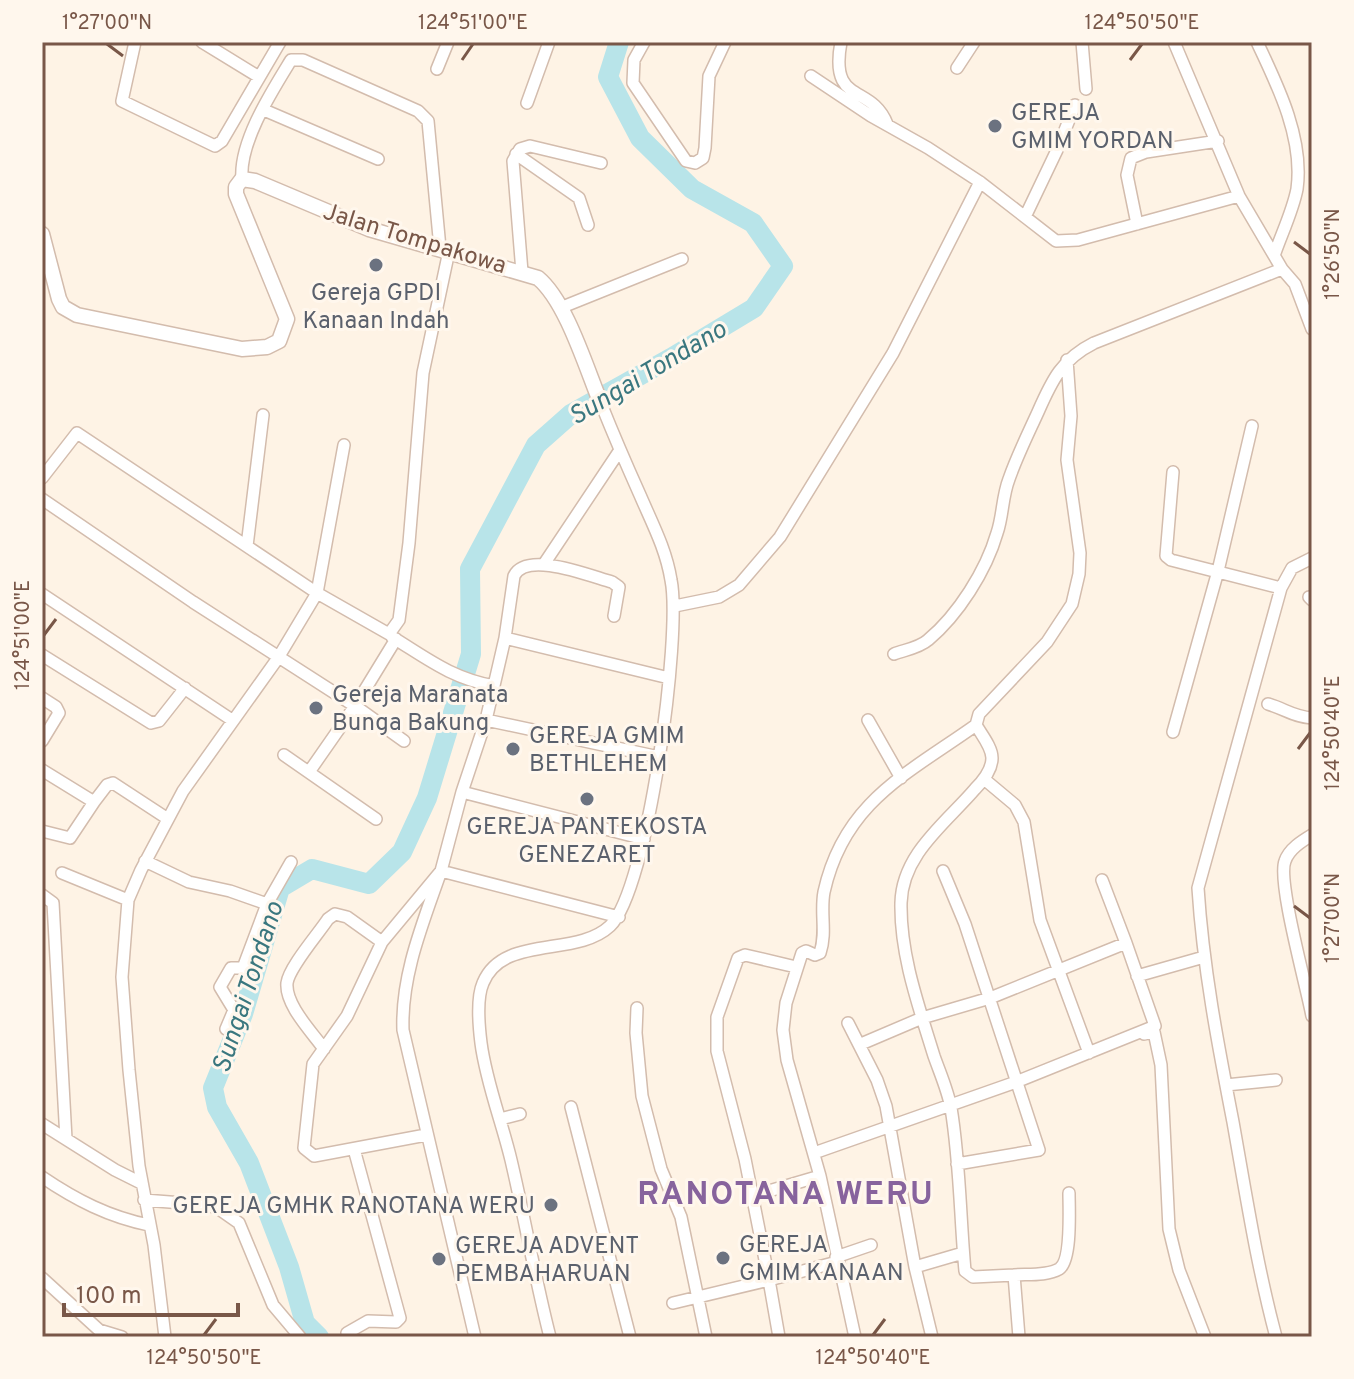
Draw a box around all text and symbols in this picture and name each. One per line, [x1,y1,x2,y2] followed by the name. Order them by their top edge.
[62,11,152,37] text: 1°27'00"N
[418,11,528,37] text: 124°51'00"E
[1085,11,1199,37] text: 124°50'50"E
[1011,99,1174,157] place label: GEREJA GMIM YORDAN
[986,117,1004,135] marker: GEREJA GMIM YORDAN
[319,198,510,282] street label: Jalan Tompakowa
[1321,208,1347,300] text: 1°26'50"N
[367,256,385,274] marker: Gereja GPDI Kanaan Indah
[302,279,450,337] place label: Gereja GPDI Kanaan Indah
[563,314,733,434] water label: Sungai Tondano
[11,580,37,690] text: 124°51'00"E
[1321,676,1347,790] text: 124°50'40"E
[332,681,508,739] place label: Gereja Maranata Bunga Bakung
[307,699,325,717] marker: Gereja Maranata Bunga Bakung
[529,722,685,780] place label: GEREJA GMIM BETHLEHEM
[504,740,522,758] marker: GEREJA GMIM BETHLEHEM
[578,790,596,808] marker: GEREJA PANTEKOSTA GENEZARET
[466,813,708,871] place label: GEREJA PANTEKOSTA GENEZARET
[1321,873,1347,963] text: 1°27'00"N
[206,898,293,1078] water label: Sungai Tondano
[637,1176,935,1216] district label: RANOTANA WERU
[172,1192,535,1222] place label: GEREJA GMHK RANOTANA WERU
[542,1196,560,1214] marker: GEREJA GMHK RANOTANA WERU
[739,1231,904,1289] place label: GEREJA GMIM KANAAN
[455,1232,639,1290] place label: GEREJA ADVENT PEMBAHARUAN
[714,1249,732,1267] marker: GEREJA GMIM KANAAN
[430,1250,448,1268] marker: GEREJA ADVENT PEMBAHARUAN
[64,1267,238,1317] scale bar
[76,1282,142,1312] text: 100 m
[147,1346,261,1372] text: 124°50'50"E
[816,1346,930,1372] text: 124°50'40"E

